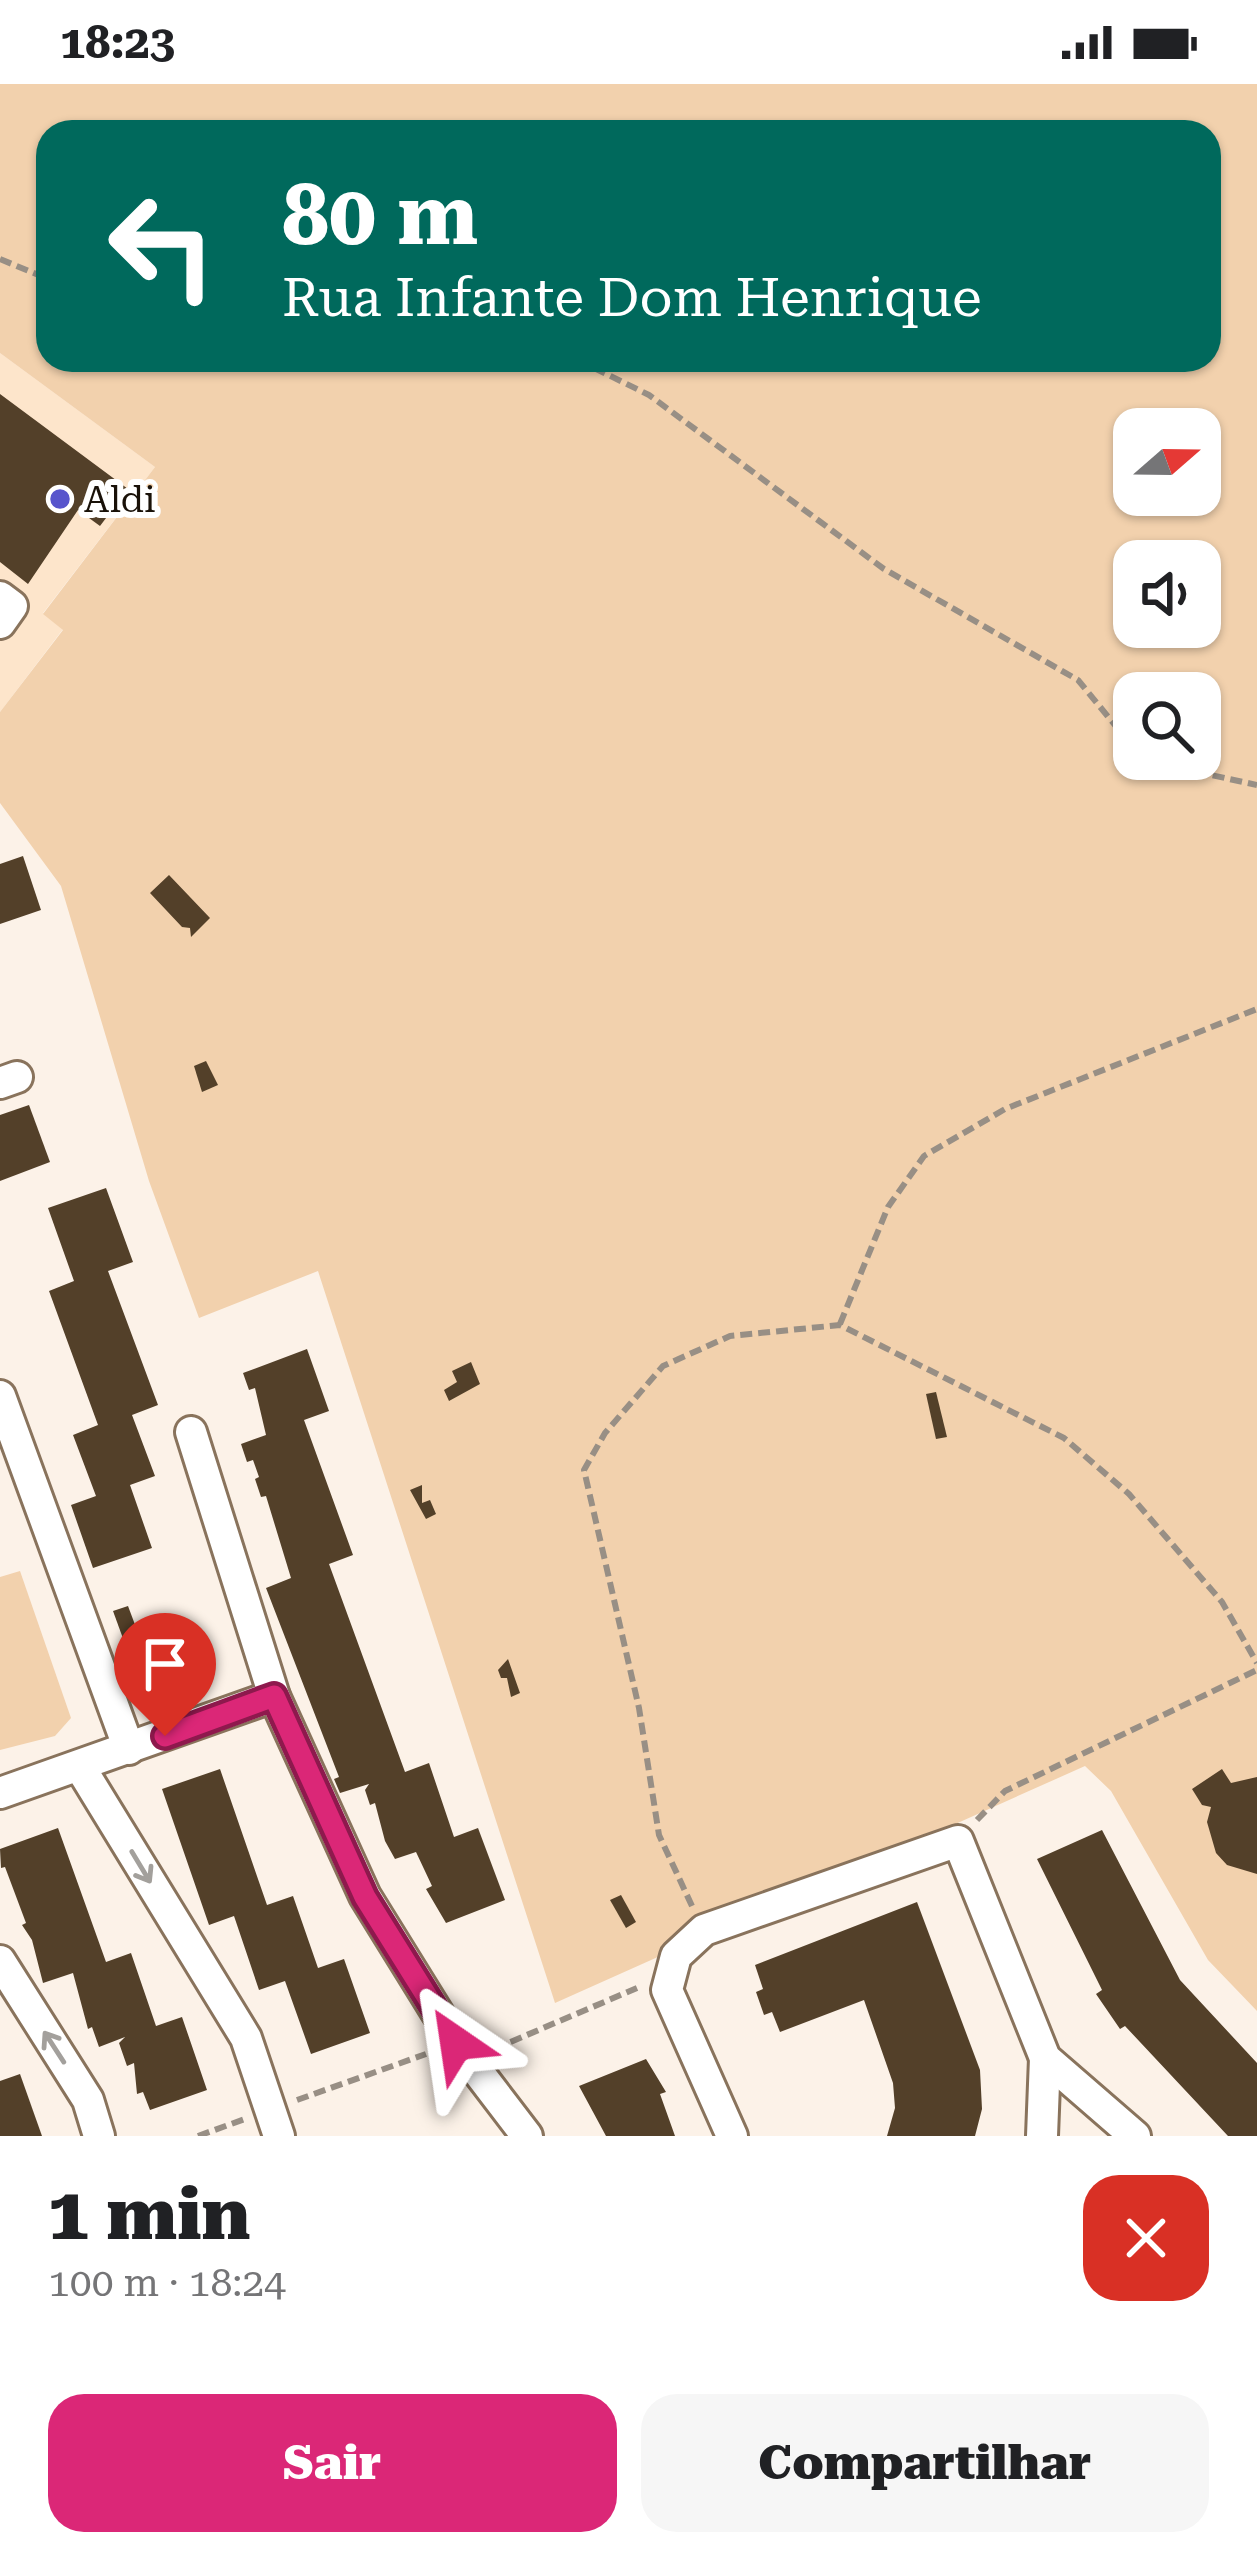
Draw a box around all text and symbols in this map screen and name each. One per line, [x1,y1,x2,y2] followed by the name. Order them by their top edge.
[60,16,175,69] text: 18:23
[282,166,478,264] text: 80 m
[84,168,240,324] icon: left
[282,266,982,329] text: Rua Infante Dom Henrique
[1113,408,1221,516] north arrow
[1113,408,1221,780] map controls
[84,479,155,521] place label: Aldi
[47,486,73,512] marker: Aldi
[1113,540,1221,648] button: sound
[1113,672,1221,780] button: search
[114,1613,216,1736] pin
[132,1631,198,1697] icon: arrive
[129,1849,153,1883] one-way arrow
[393,1980,519,2106] position arrow
[42,2030,67,2064] one-way arrow
[48,2172,250,2257] text: 1 min
[1083,2175,1209,2301] button: close
[48,2260,286,2306] text: 100 m · 18:24
[48,2394,617,2532] button: Sair
[641,2394,1209,2532] button: Compartilhar

